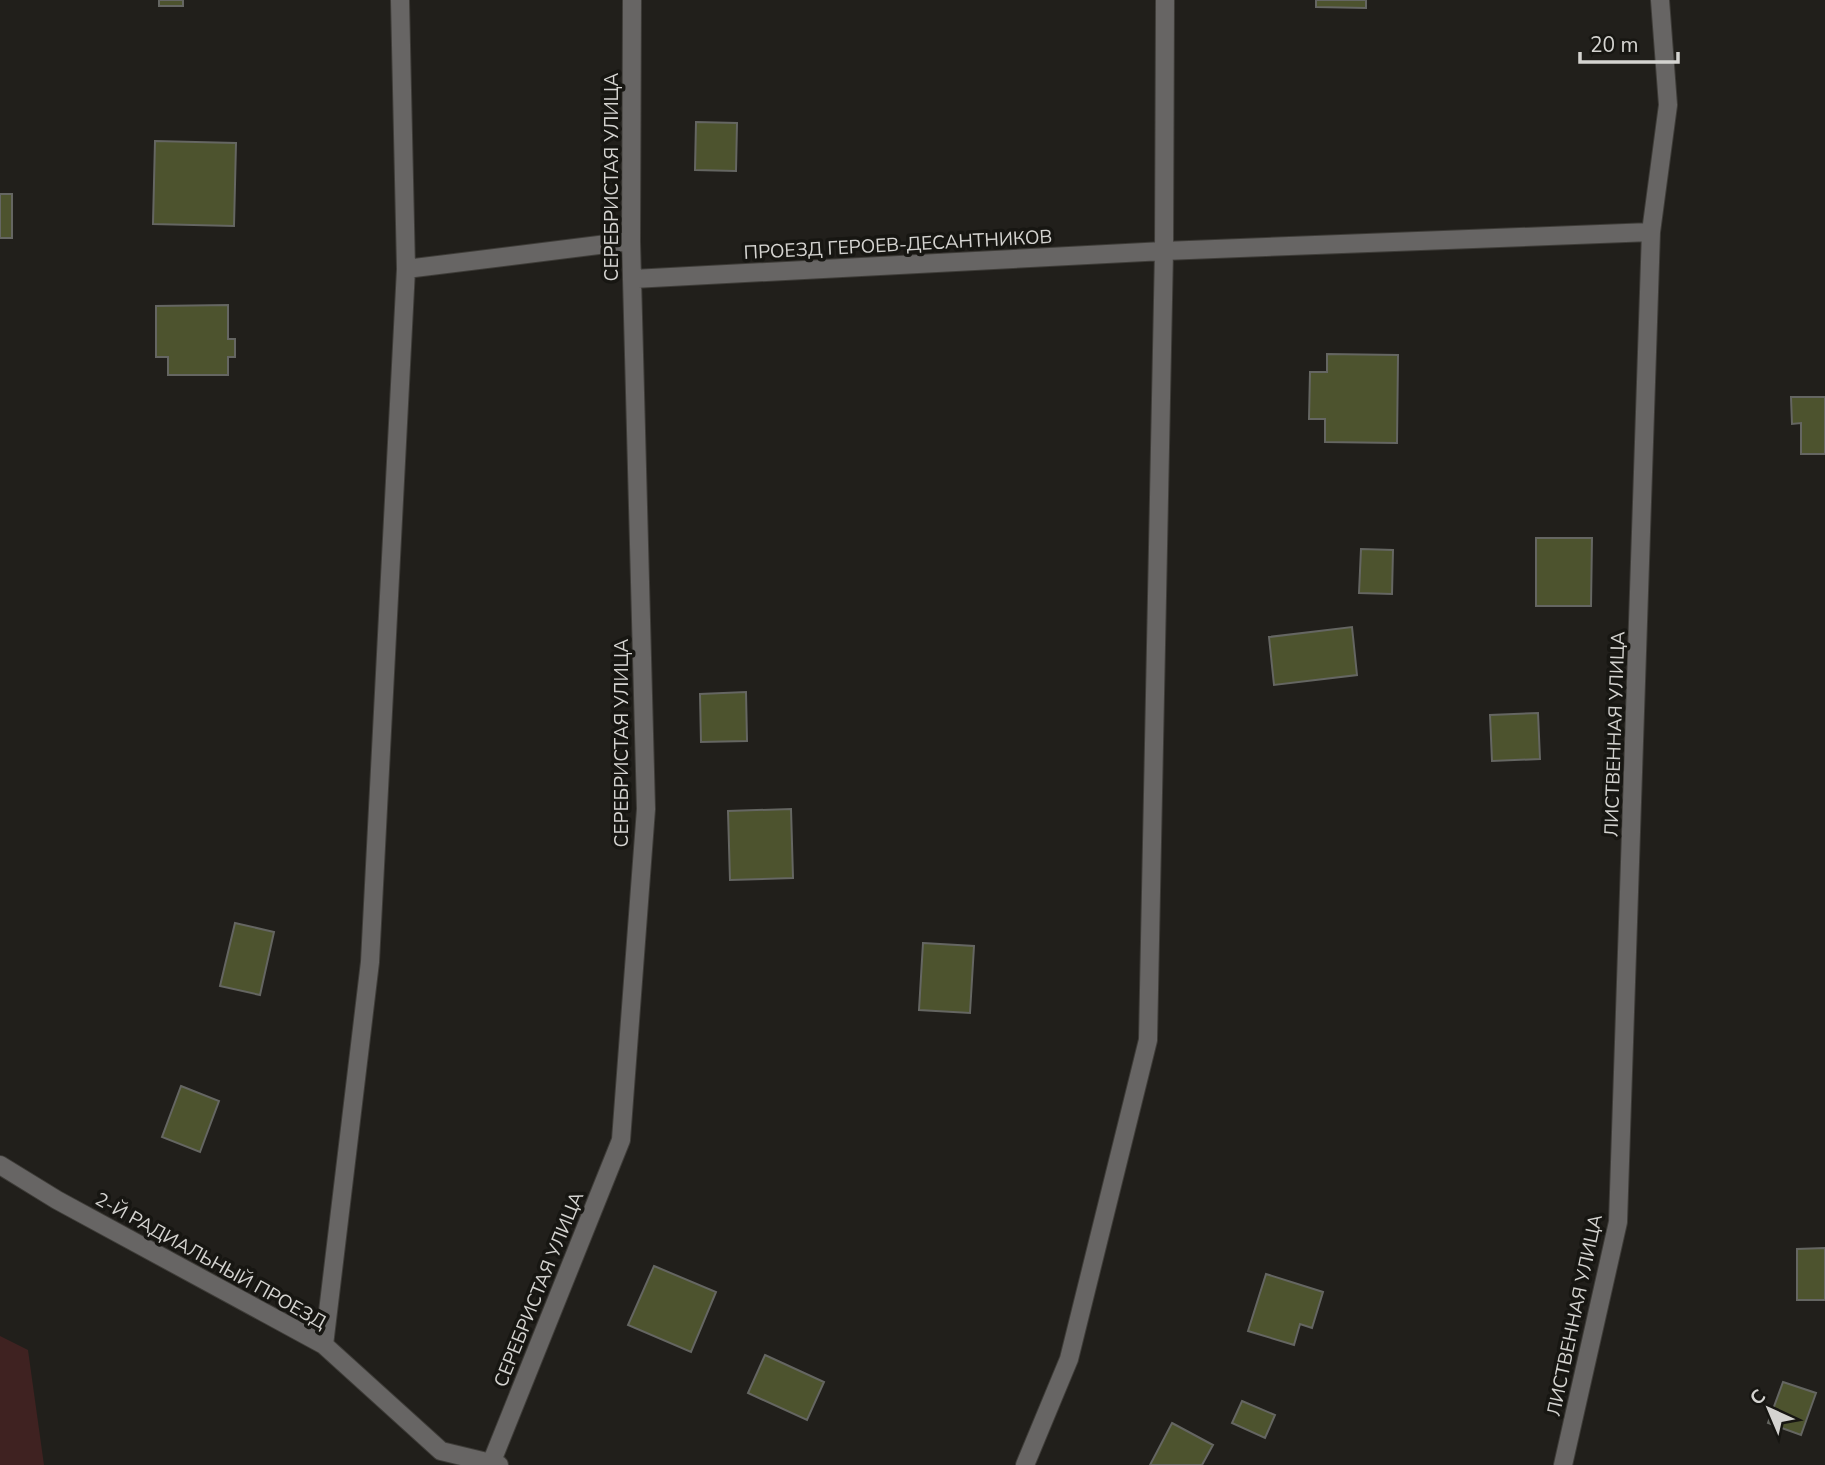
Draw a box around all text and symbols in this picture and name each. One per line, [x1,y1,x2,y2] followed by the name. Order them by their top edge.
[1580,21,1678,65] scale bar
[1590,31,1639,59] text: 20 m
[599,72,625,281] street label: СЕРЕБРИСТАЯ УЛИЦА
[743,224,1053,266] street label: ПРОЕЗД ГЕРОЕВ-ДЕСАНТНИКОВ
[1598,631,1632,837] street label: ЛИСТВЕННАЯ УЛИЦА
[609,638,635,847] street label: СЕРЕБРИСТАЯ УЛИЦА
[90,1186,331,1336] street label: 2-Й РАДИАЛЬНЫЙ ПРОЕЗД
[488,1188,590,1391] street label: СЕРЕБРИСТАЯ УЛИЦА
[1541,1212,1609,1419] street label: ЛИСТВЕННАЯ УЛИЦА
[1734,1374,1804,1444] north arrow
[1744,1384,1772,1411] text: С

